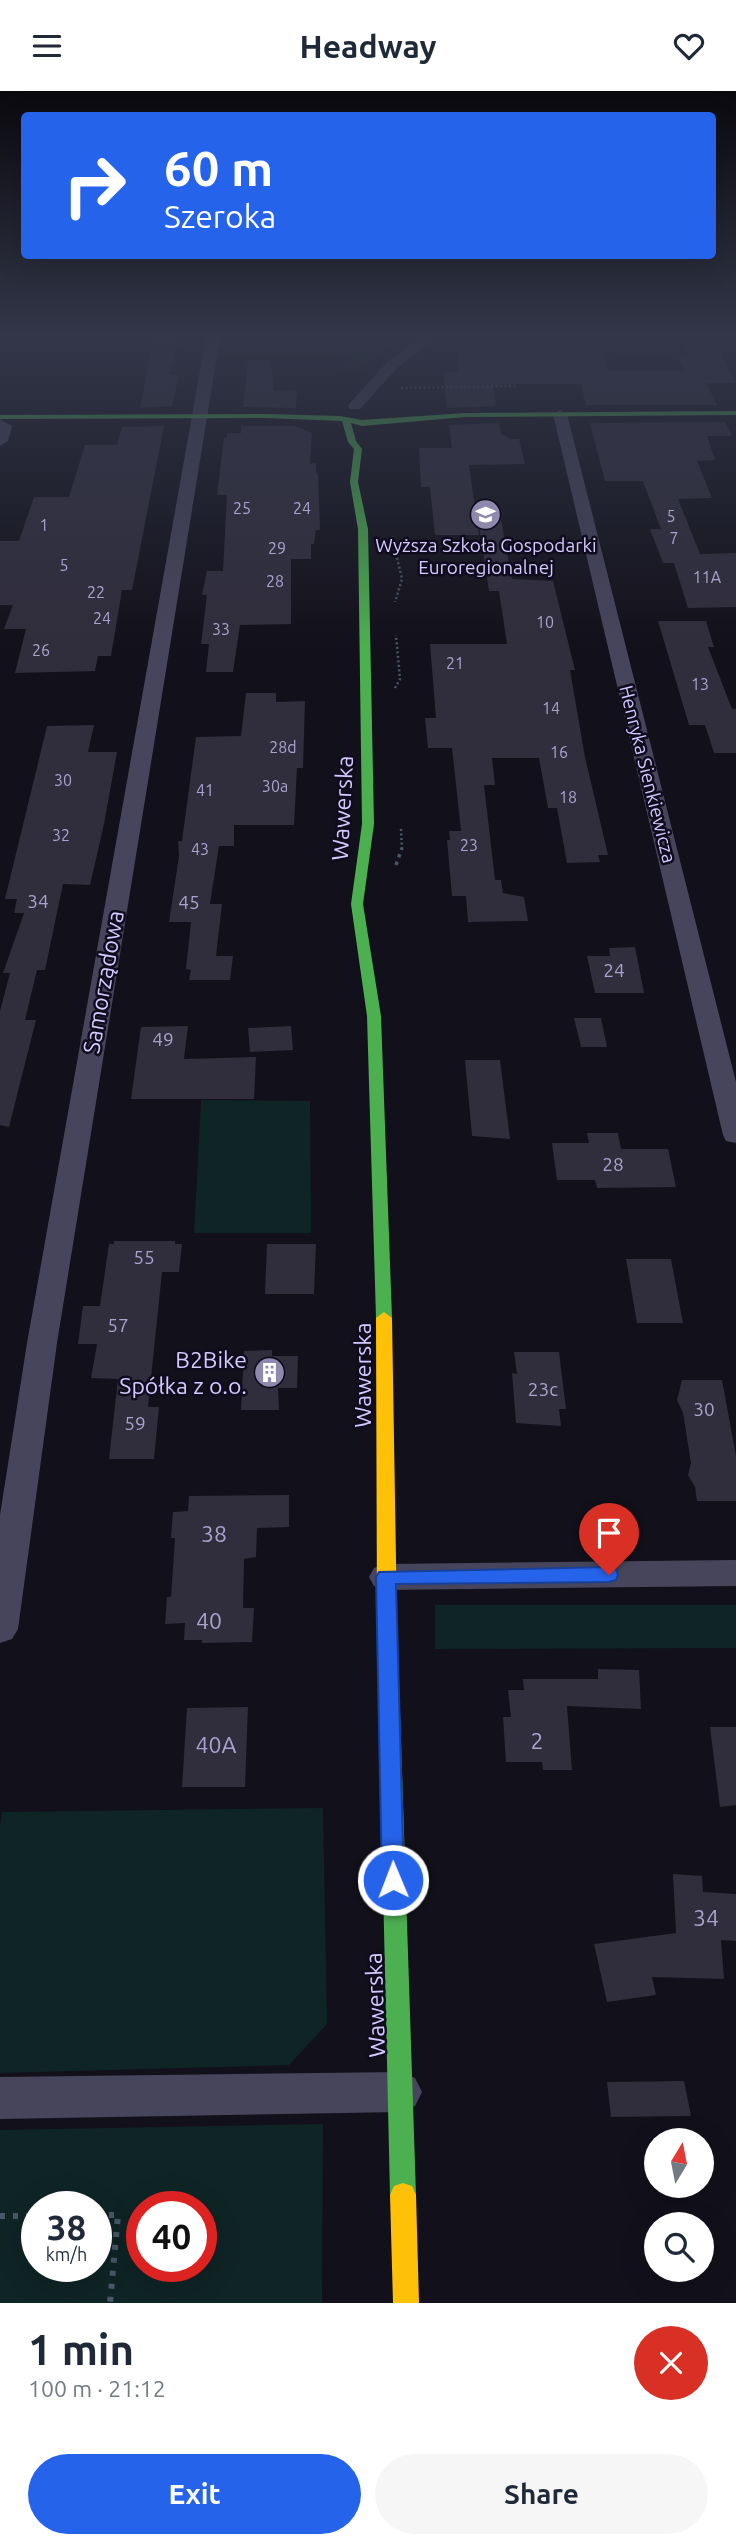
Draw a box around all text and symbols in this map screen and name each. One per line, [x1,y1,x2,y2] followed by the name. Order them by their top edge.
[28,27,66,65] icon: menu
[670,27,708,65] icon: heart
[299,28,437,64] text: Headway
[49,140,140,231] icon: right
[164,140,273,195] text: 60 m
[164,198,276,234] text: Szeroka
[469,497,503,531] school or university icon: Wyższa Szkoła Gospodarki Euroregionalnej
[233,499,251,517] house number: 25
[293,499,311,517] house number: 24
[666,507,676,525] house number: 5
[39,516,49,534] house number: 1
[669,529,679,547] house number: 7
[375,534,597,578] place label: Wyższa Szkoła Gospodarki Euroregionalnej
[268,539,286,557] house number: 29
[59,556,69,574] house number: 5
[693,568,722,586] house number: 11A
[266,572,284,590] house number: 28
[87,583,105,601] house number: 22
[93,609,111,627] house number: 24
[536,613,554,631] house number: 10
[212,620,230,638] house number: 33
[32,641,50,659] house number: 26
[446,654,464,672] house number: 21
[691,675,709,693] house number: 13
[615,683,681,865] street label: Henryka Sienkiewicza
[542,699,560,717] house number: 14
[269,738,297,756] house number: 28d
[550,743,568,761] house number: 16
[327,755,357,861] street label: Wawerska
[54,771,72,789] house number: 30
[262,777,288,795] house number: 30a
[196,781,214,799] house number: 41
[559,788,577,806] house number: 18
[52,826,70,844] house number: 32
[460,836,478,854] house number: 23
[191,840,209,858] house number: 43
[27,890,49,912] house number: 34
[178,891,200,913] house number: 45
[78,909,128,1055] street label: Samorządowa
[603,959,625,981] house number: 24
[152,1028,174,1050] house number: 49
[602,1153,624,1175] house number: 28
[133,1246,155,1268] house number: 55
[107,1314,129,1336] house number: 57
[350,1322,375,1428] street label: Wawerska
[119,1347,247,1398] place label: B2Bike Spółka z o.o.
[253,1355,287,1389] building icon: B2Bike Spółka z o.o.
[528,1378,558,1400] house number: 23c
[693,1398,715,1420] house number: 30
[124,1412,146,1434] house number: 59
[579,1503,639,1575] pin
[590,1514,628,1552] icon: arrive
[201,1521,227,1546] house number: 38
[196,1608,222,1633] house number: 40
[531,1728,543,1753] house number: 2
[196,1732,236,1757] house number: 40A
[356,1843,430,1917] position arrow
[693,1905,719,1930] house number: 34
[361,1952,389,2058] street label: Wawerska
[644,2128,714,2198] north arrow
[644,2128,714,2282] map controls
[126,2191,217,2282] speed limit sign: 40
[47,2207,86,2247] text: 38
[644,2212,714,2282] button: search
[46,2244,87,2264] text: km/h
[28,2326,134,2373] text: 1 min
[634,2326,708,2400] button: close
[28,2376,166,2401] text: 100 m · 21:12
[28,2454,361,2534] button: Exit
[375,2454,708,2534] button: Share

